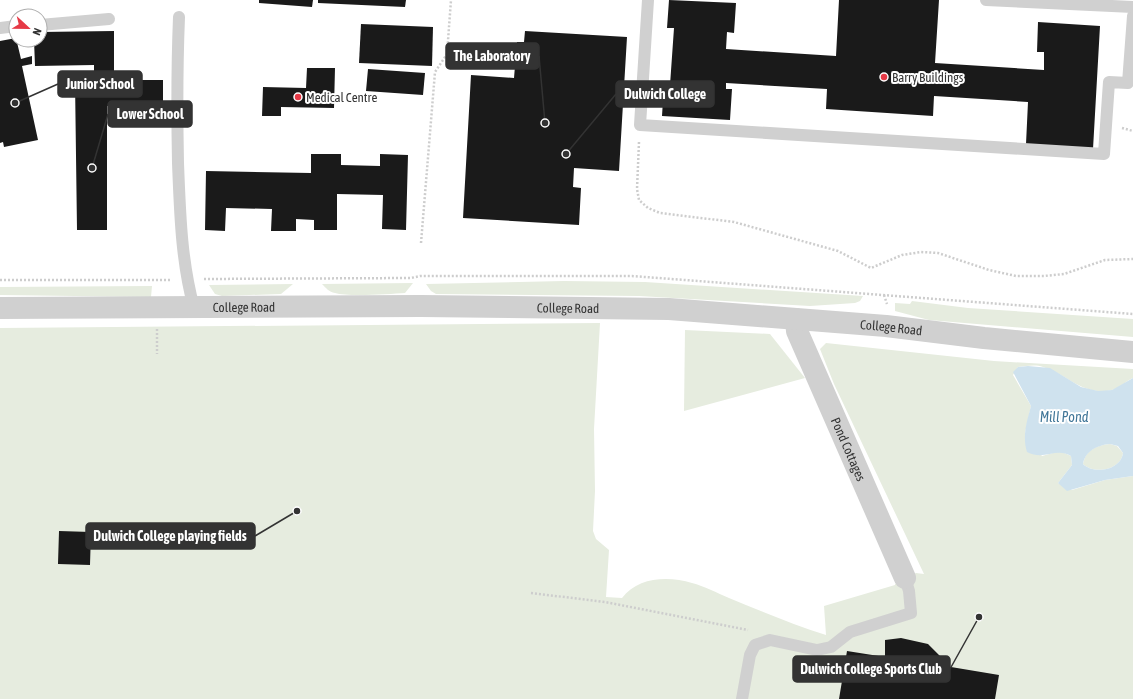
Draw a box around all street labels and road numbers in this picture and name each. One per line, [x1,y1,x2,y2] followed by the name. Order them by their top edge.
[213,299,275,314] street label: College Road
[537,300,599,316] street label: College Road
[860,316,923,338] street label: College Road
[828,415,869,484] street label: Pond Cottages

